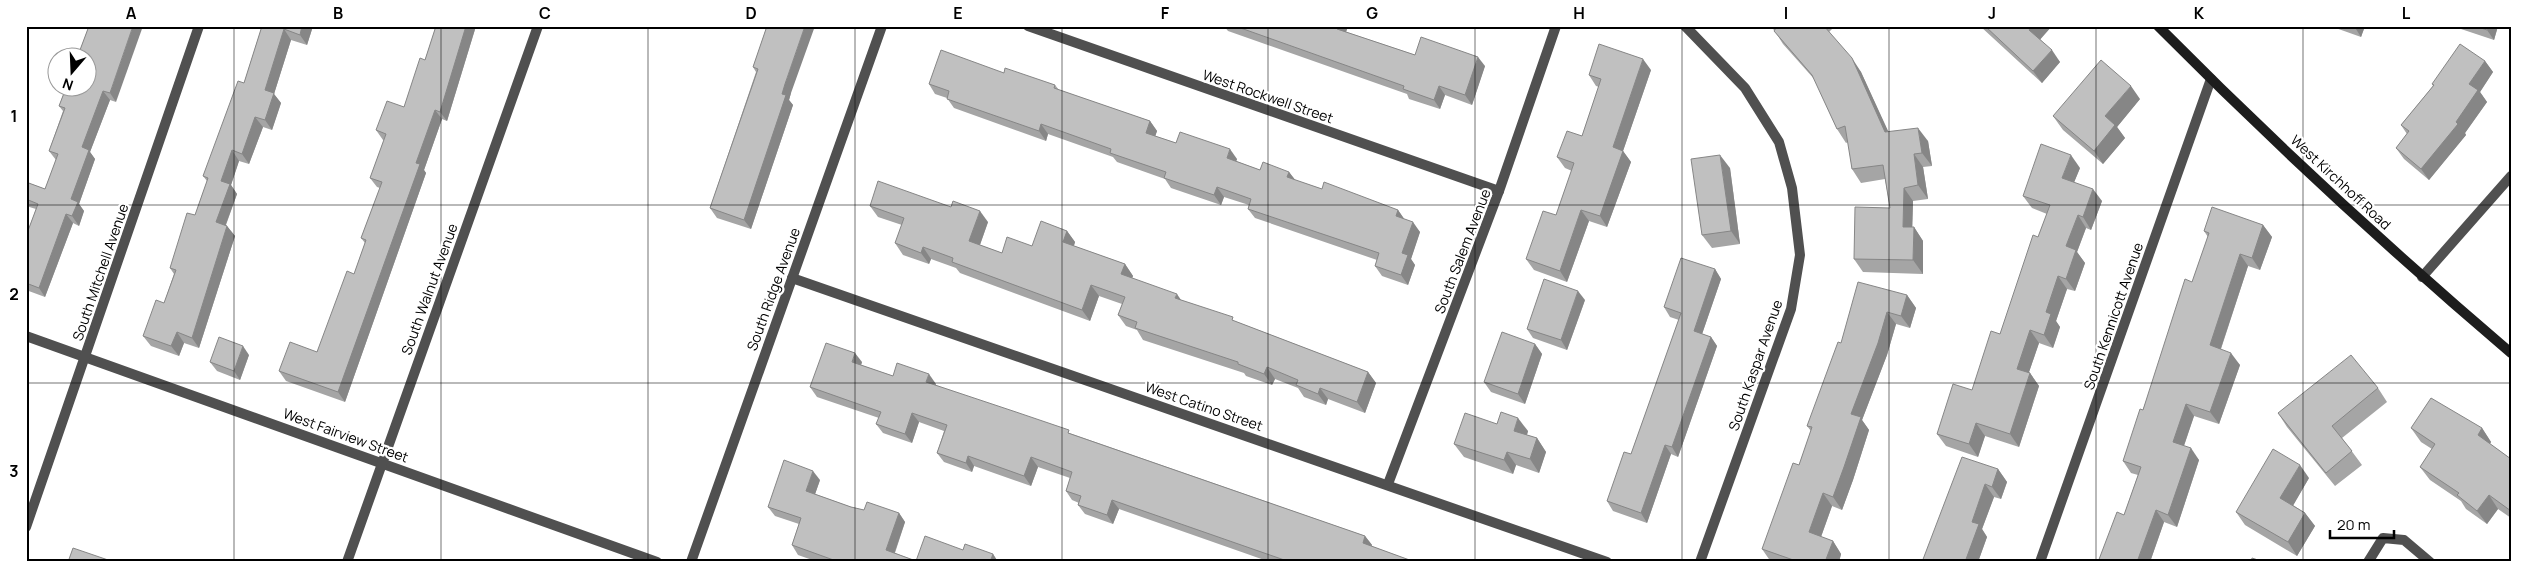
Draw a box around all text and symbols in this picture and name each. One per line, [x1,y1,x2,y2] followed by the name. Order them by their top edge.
[126,2,137,24] text: A
[333,2,343,24] text: B
[539,2,551,24] text: C
[745,2,757,24] text: D
[953,2,963,24] text: E
[1161,2,1170,24] text: F
[1366,2,1378,24] text: G
[1573,2,1585,24] text: H
[1784,2,1788,24] text: I
[1988,2,1996,24] text: J
[2194,2,2205,24] text: K
[2402,2,2411,24] text: L
[48,48,98,98] north arrow
[1200,65,1336,127] street label: West Rockwell Street
[60,74,75,95] text: N
[10,105,18,127] text: 1
[2287,131,2395,233] street label: West Kirchhoff Road
[1429,186,1495,316] street label: South Salem Avenue
[68,201,132,343] street label: South Mitchell Avenue
[396,221,462,357] street label: South Walnut Avenue
[742,225,804,353] street label: South Ridge Avenue
[2079,240,2147,392] street label: South Kennicott Avenue
[9,283,19,305] text: 2
[1724,297,1786,433] street label: South Kaspar Avenue
[1143,377,1266,435] street label: West Catino Street
[281,403,412,467] street label: West Fairview Street
[9,460,19,482] text: 3
[2330,508,2393,540] scale bar
[2337,514,2370,535] text: 20 m

